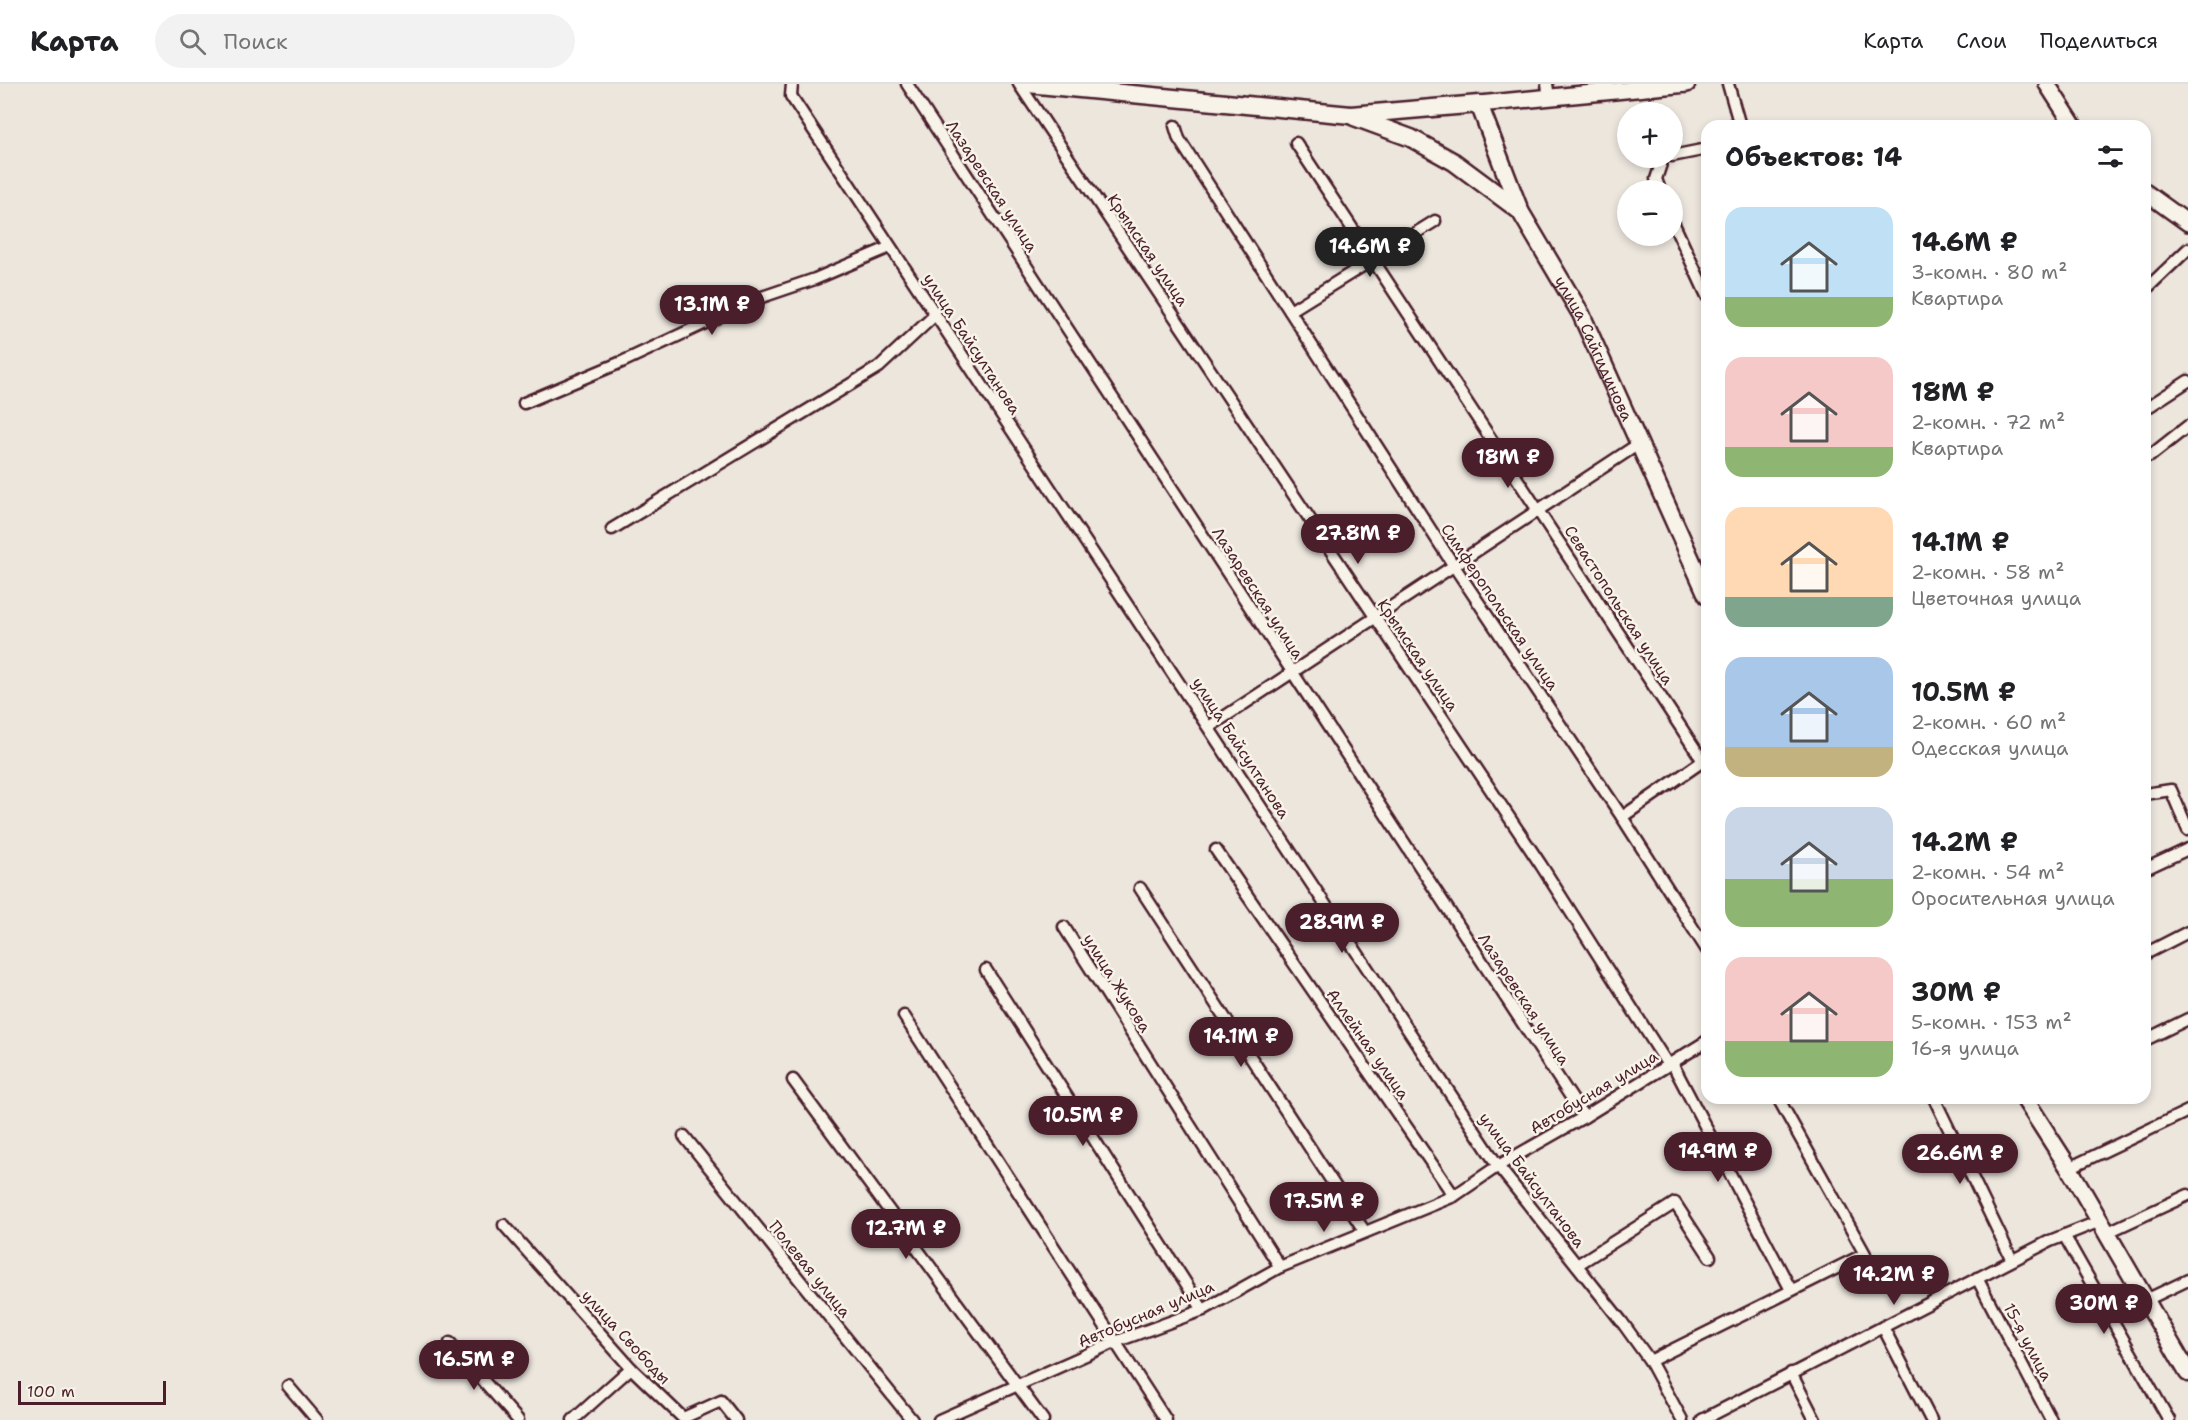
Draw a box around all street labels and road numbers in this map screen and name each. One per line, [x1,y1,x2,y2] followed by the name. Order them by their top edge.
[941,116,1043,256] street label: Лазаревская улица
[1103,190,1193,310] street label: Крымская улица
[918,269,1026,419] street label: улица Байсултанова
[1550,272,1638,424] street label: улица Сайгидинова
[1436,520,1564,694] street label: Симферопольская улица
[1560,521,1678,689] street label: Севастопольская улица
[1207,523,1309,663] street label: Лазаревская улица
[1373,595,1463,715] street label: Крымская улица
[1187,673,1295,823] street label: улица Байсултанова
[1473,929,1575,1069] street label: Лазаревская улица
[1078,930,1156,1036] street label: улица Жукова
[1322,984,1414,1104] street label: Аллейная улица
[1526,1045,1662,1139] street label: Автобусная улица
[1474,1108,1590,1252] street label: улица Байсултанова
[764,1216,856,1322] street label: Полевая улица
[1075,1276,1217,1352] street label: Автобусная улица
[577,1285,675,1389] street label: улица Свободы
[1999,1299,2057,1385] street label: 15-я улица

